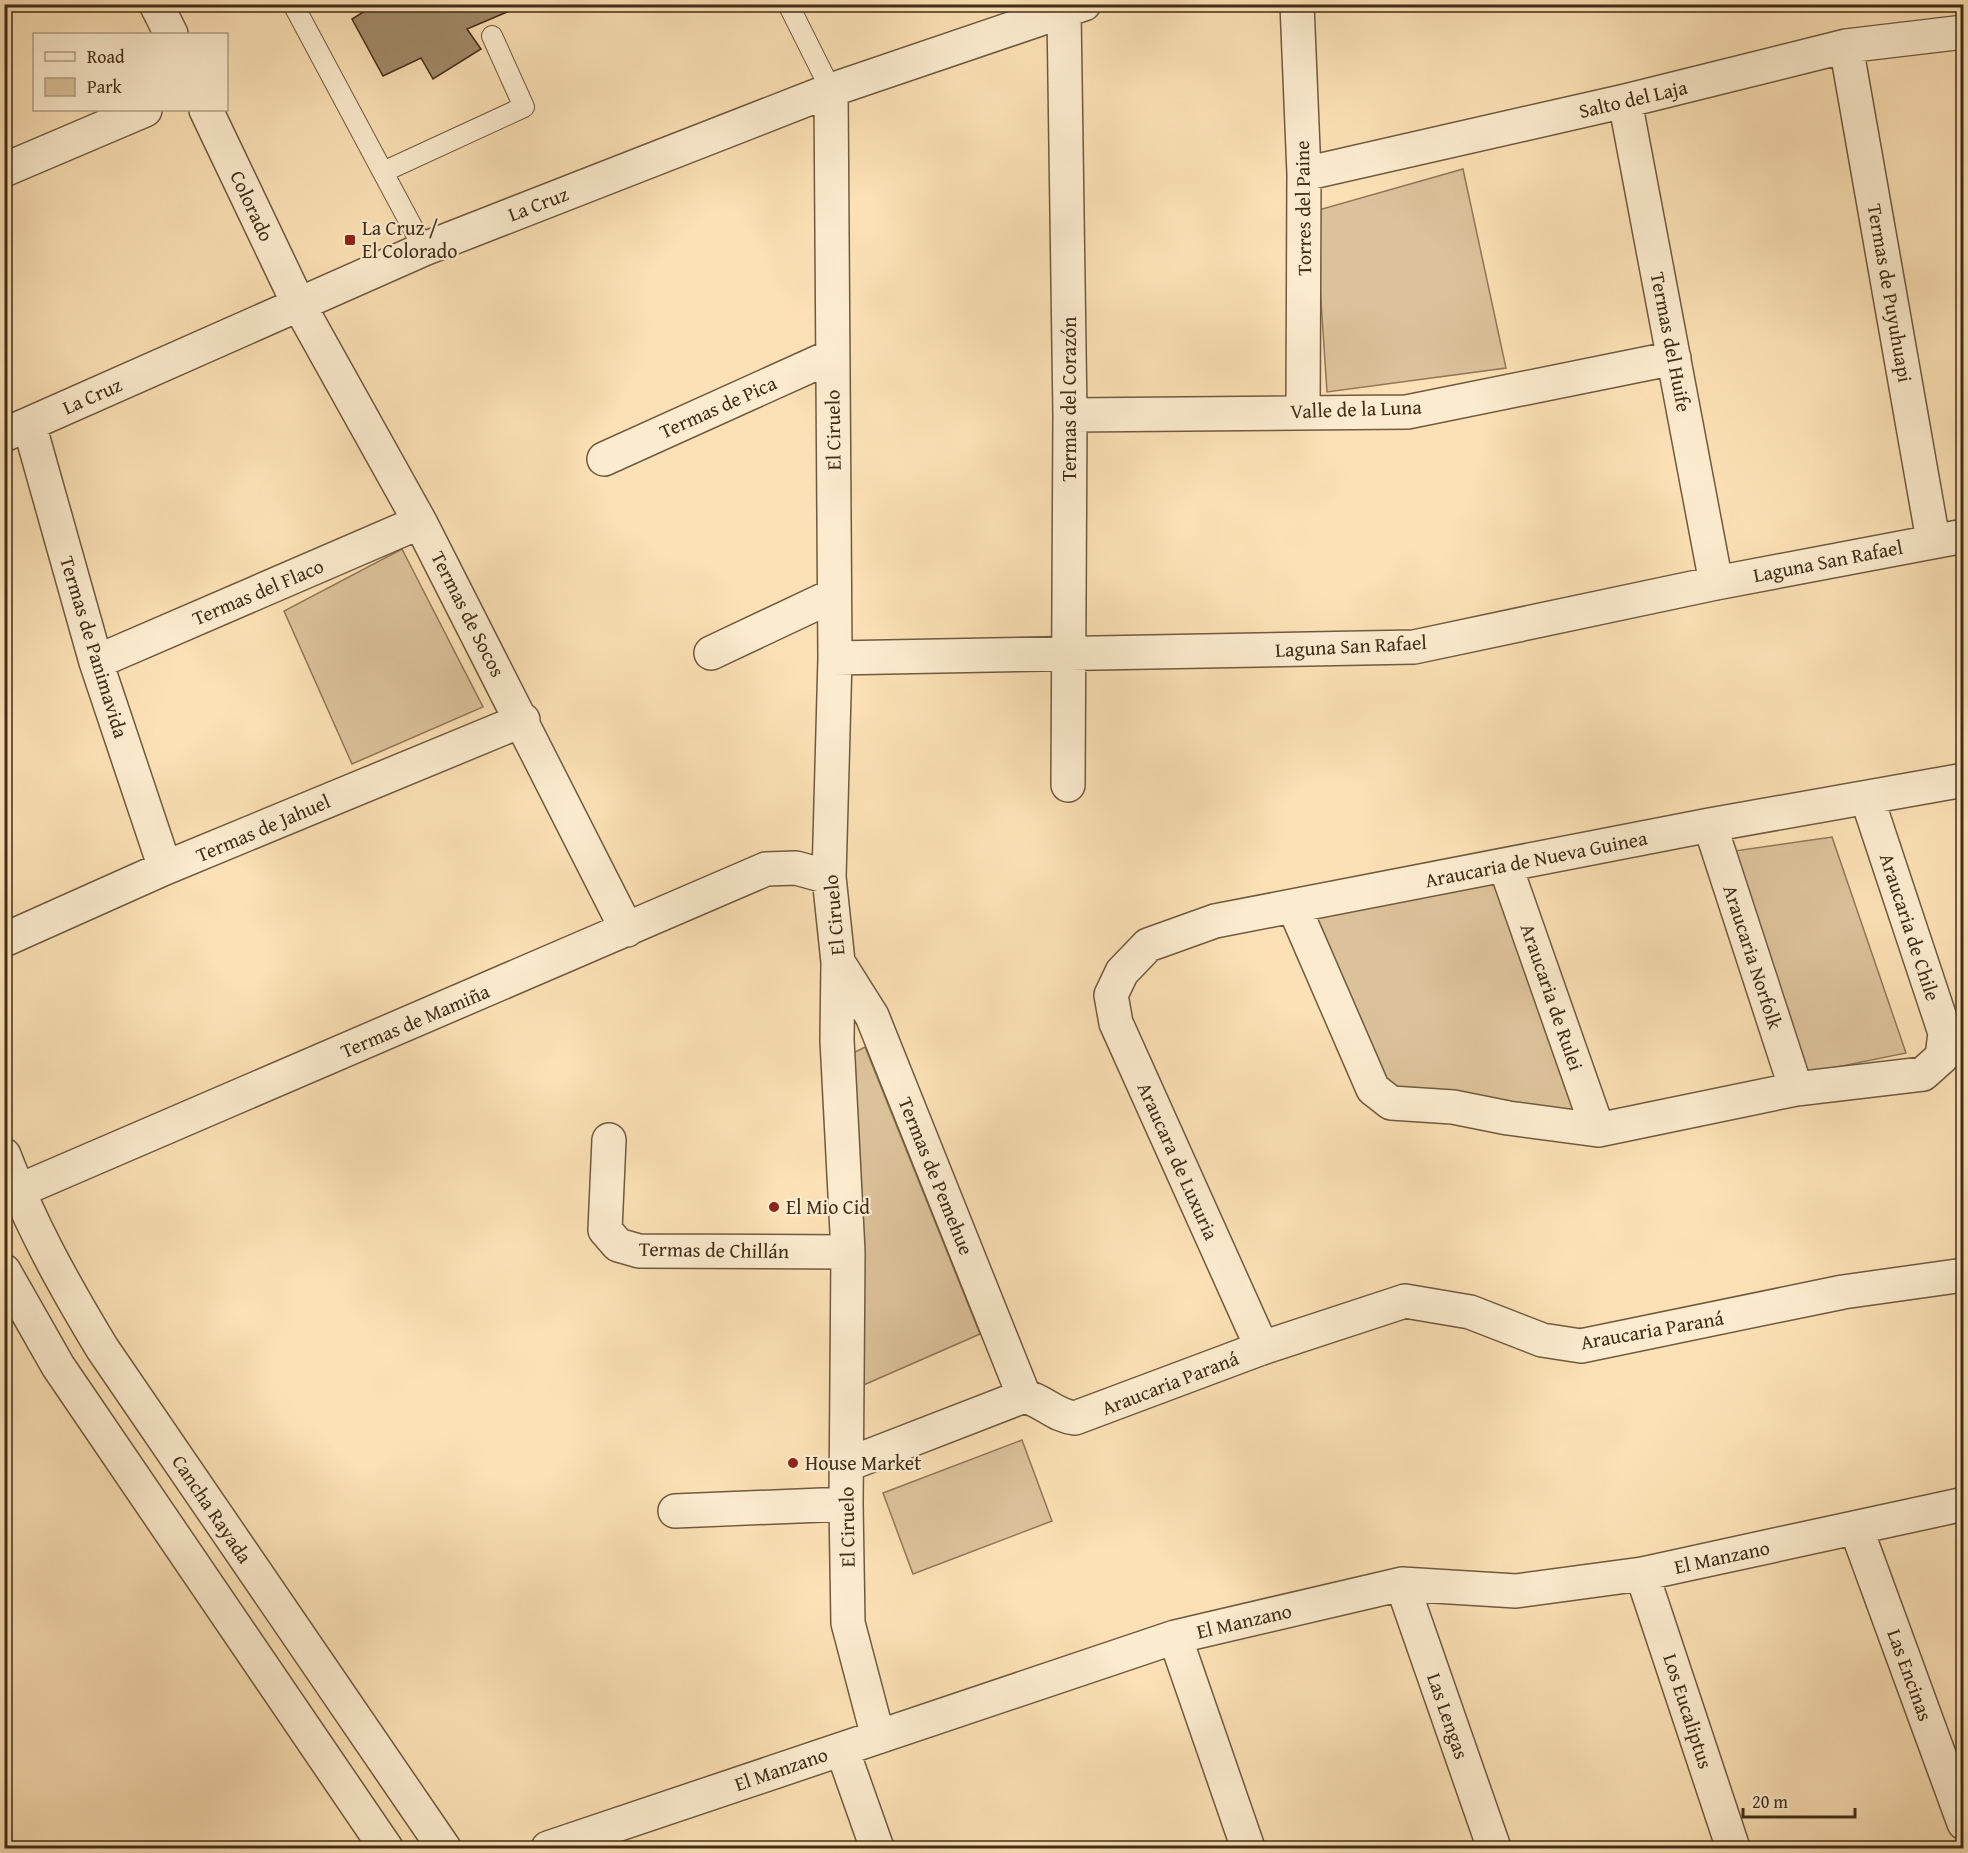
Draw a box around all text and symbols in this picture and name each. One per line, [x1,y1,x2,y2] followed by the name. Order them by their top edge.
[33,33,228,111] legend
[87,43,125,70] text: Road
[1576,72,1691,125] street label: Salto del Laja
[87,73,123,100] text: Park
[1287,140,1318,276] street label: Torres del Paine
[223,166,282,246] street label: Colorado
[504,179,572,228] street label: La Cruz
[1861,201,1921,385] street label: Termas de Puyuhuapi
[362,213,457,265] place label: La Cruz / El Colorado
[343,233,357,247] marker: La Cruz / El Colorado
[1644,270,1699,414] street label: Termas del Huife
[1054,316,1083,482] street label: Termas del Corazón
[655,368,781,445] street label: Termas de Pica
[57,370,126,421] street label: La Cruz
[817,389,848,471] street label: El Ciruelo
[1290,392,1423,425] street label: Valle de la Luna
[1751,532,1906,589] street label: Laguna San Rafael
[424,546,513,682] street label: Termas de Socos
[188,551,328,632] street label: Termas del Flaco
[53,552,136,742] street label: Termas de Panimavida
[1274,627,1428,664] street label: Laguna San Rafael
[191,786,335,869] street label: Termas de Jahuel
[1422,823,1650,894] street label: Araucaria de Nueva Guinea
[1873,849,1948,1004] street label: Araucaria de Chile
[816,873,851,957] street label: El Ciruelo
[1716,881,1791,1034] street label: Araucaria Norfolk
[1514,919,1591,1075] street label: Araucaria de Rulei
[336,976,494,1065] street label: Termas de Mamiña
[1131,1077,1226,1245] street label: Araucara de Luxuria
[892,1093,981,1259] street label: Termas de Pemehue
[786,1192,870,1221] place label: El Mio Cid
[767,1200,781,1214] marker: El Mio Cid
[639,1234,789,1265] street label: Termas de Chillán
[1578,1303,1726,1356] street label: Araucaria Paraná
[1097,1343,1243,1422] street label: Araucaria Paraná
[805,1448,921,1477] place label: House Market
[165,1449,260,1569] street label: Cancha Rayada
[786,1456,800,1470] marker: House Market
[831,1486,862,1568] street label: El Ciruelo
[1672,1532,1772,1581] street label: El Manzano
[1193,1595,1294,1646] street label: El Manzano
[1880,1625,1941,1725] street label: Las Encinas
[1656,1650,1721,1772] street label: Los Eucaliptus
[1420,1669,1477,1763] street label: Las Lengas
[730,1739,831,1798] street label: El Manzano
[1743,1781,1856,1819] scale bar
[1752,1788,1788,1815] text: 20 m

